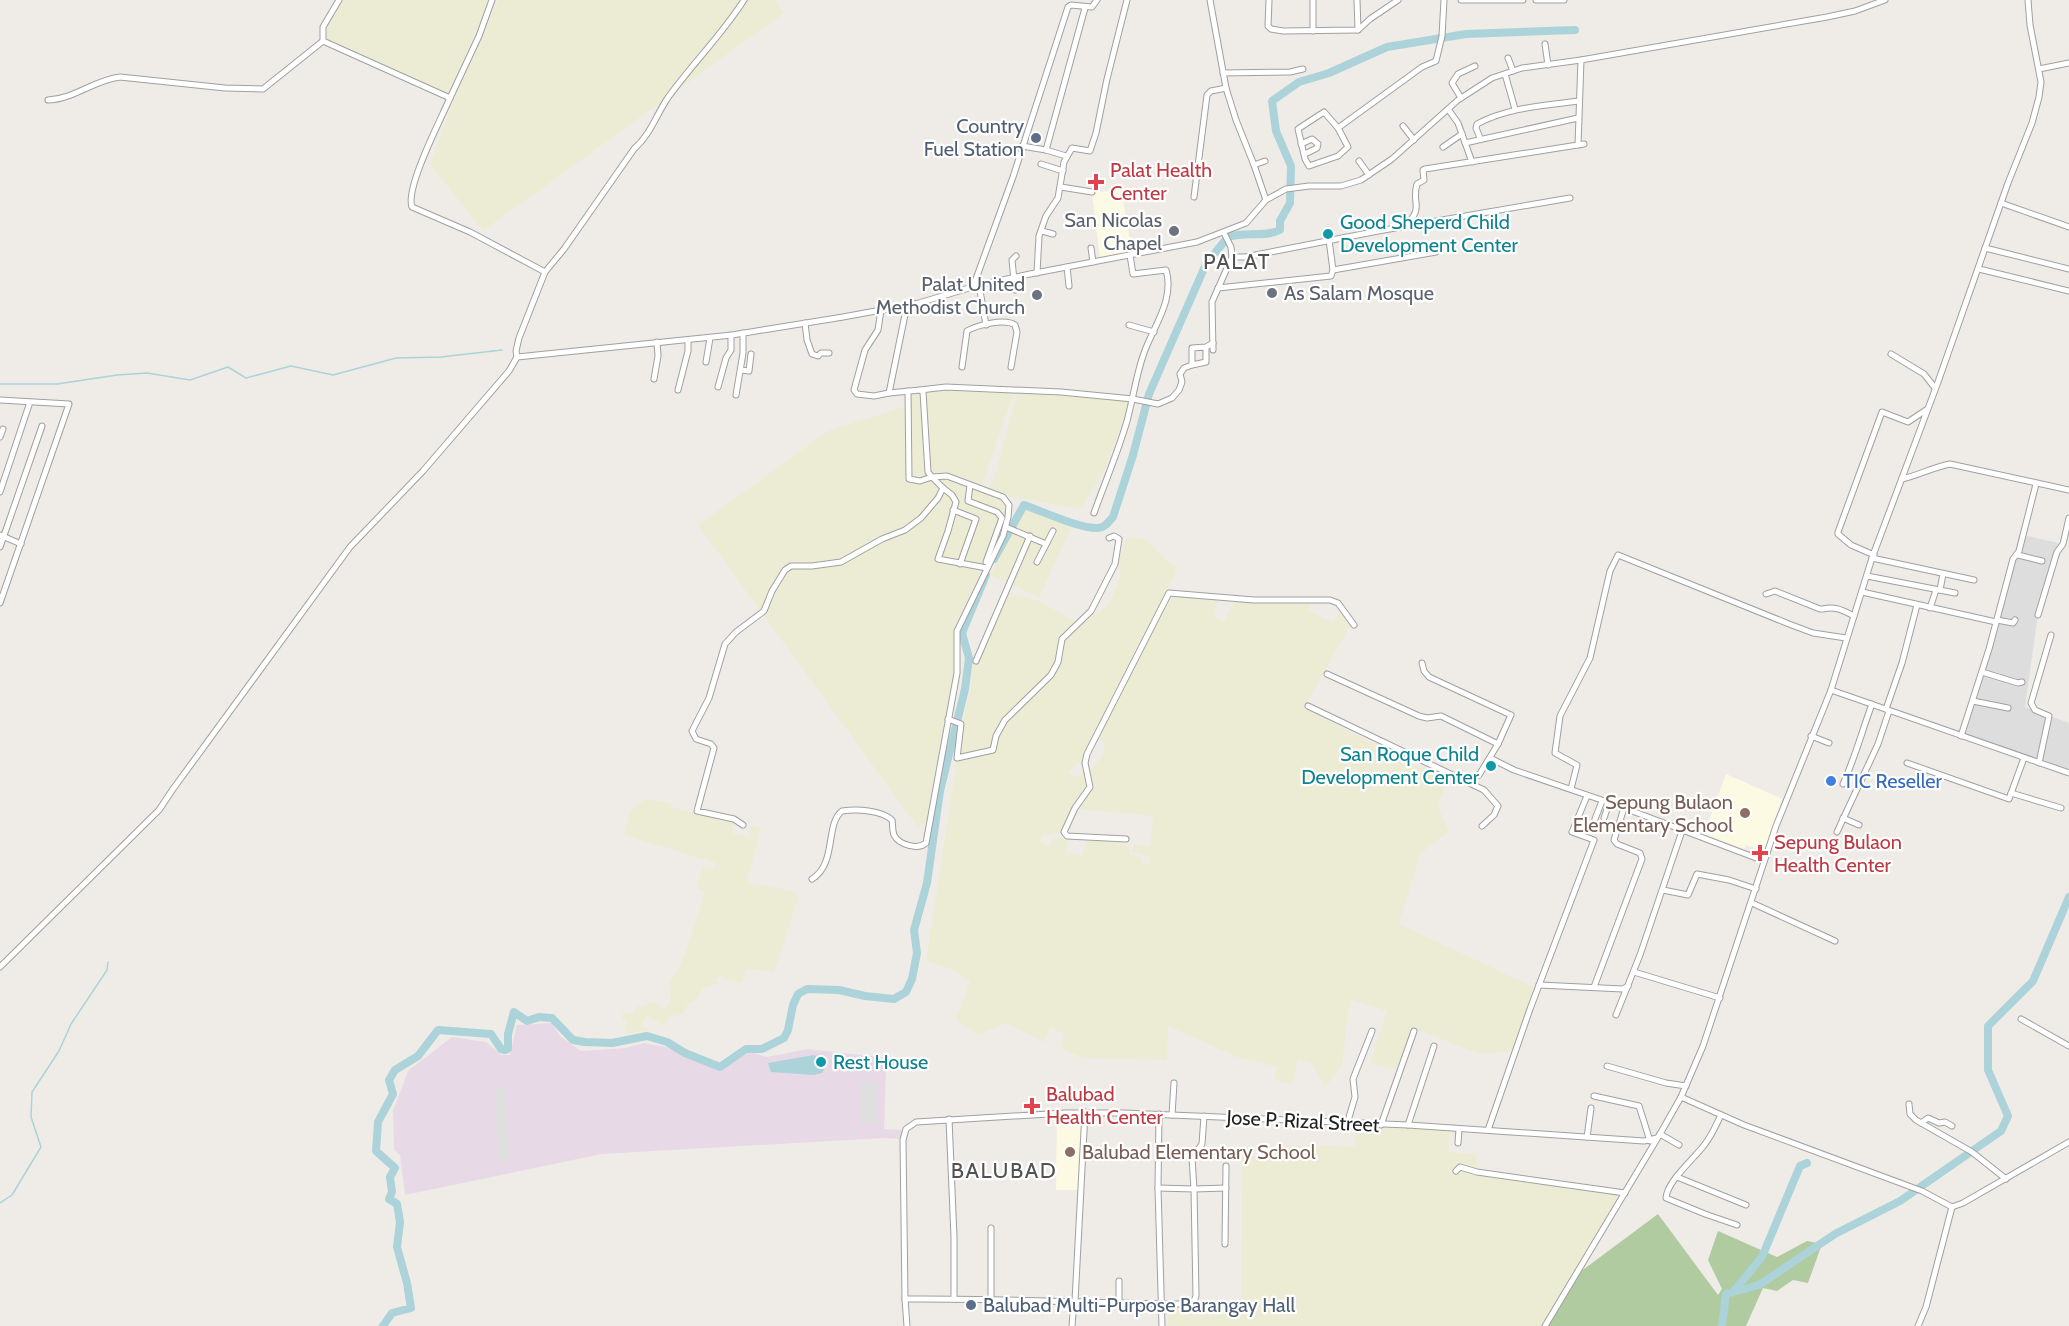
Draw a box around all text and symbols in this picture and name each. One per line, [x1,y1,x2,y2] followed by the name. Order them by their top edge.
[924,114,1024,161] place label: Country Fuel Station
[1029,131,1043,145] marker: Country Fuel Station
[1110,158,1212,205] place label: Palat Health Center
[1087,173,1105,191] marker: Palat Health Center
[1064,208,1162,255] place label: San Nicolas Chapel
[1340,210,1518,257] place label: Good Sheperd Child Development Center
[1167,224,1181,238] marker: San Nicolas Chapel
[1321,227,1335,241] marker: Good Sheperd Child Development Center
[1203,248,1271,275] district label: PALAT
[876,272,1025,319] place label: Palat United Methodist Church
[1284,281,1434,305] place label: As Salam Mosque
[1265,286,1279,300] marker: As Salam Mosque
[1030,288,1044,302] marker: Palat United Methodist Church
[1301,742,1480,789] place label: San Roque Child Development Center
[1484,759,1498,773] marker: San Roque Child Development Center
[1843,769,1943,793] place label: TIC Reseller
[1824,774,1838,788] marker: TIC Reseller
[1573,790,1733,837] place label: Sepung Bulaon Elementary School
[1738,806,1752,820] marker: Sepung Bulaon Elementary School
[1774,830,1902,877] place label: Sepung Bulaon Health Center
[1751,844,1769,862] marker: Sepung Bulaon Health Center
[833,1050,928,1074] place label: Rest House
[814,1055,828,1069] marker: Rest House
[1046,1082,1164,1129] place label: Balubad Health Center
[1023,1097,1041,1115] marker: Balubad Health Center
[1225,1105,1380,1137] street label: Jose P. Rizal Street
[1082,1140,1316,1164] place label: Balubad Elementary School
[1063,1145,1077,1159] marker: Balubad Elementary School
[951,1157,1057,1184] district label: BALUBAD
[983,1293,1295,1317] place label: Balubad Multi-Purpose Barangay Hall
[964,1298,978,1312] marker: Balubad Multi-Purpose Barangay Hall

